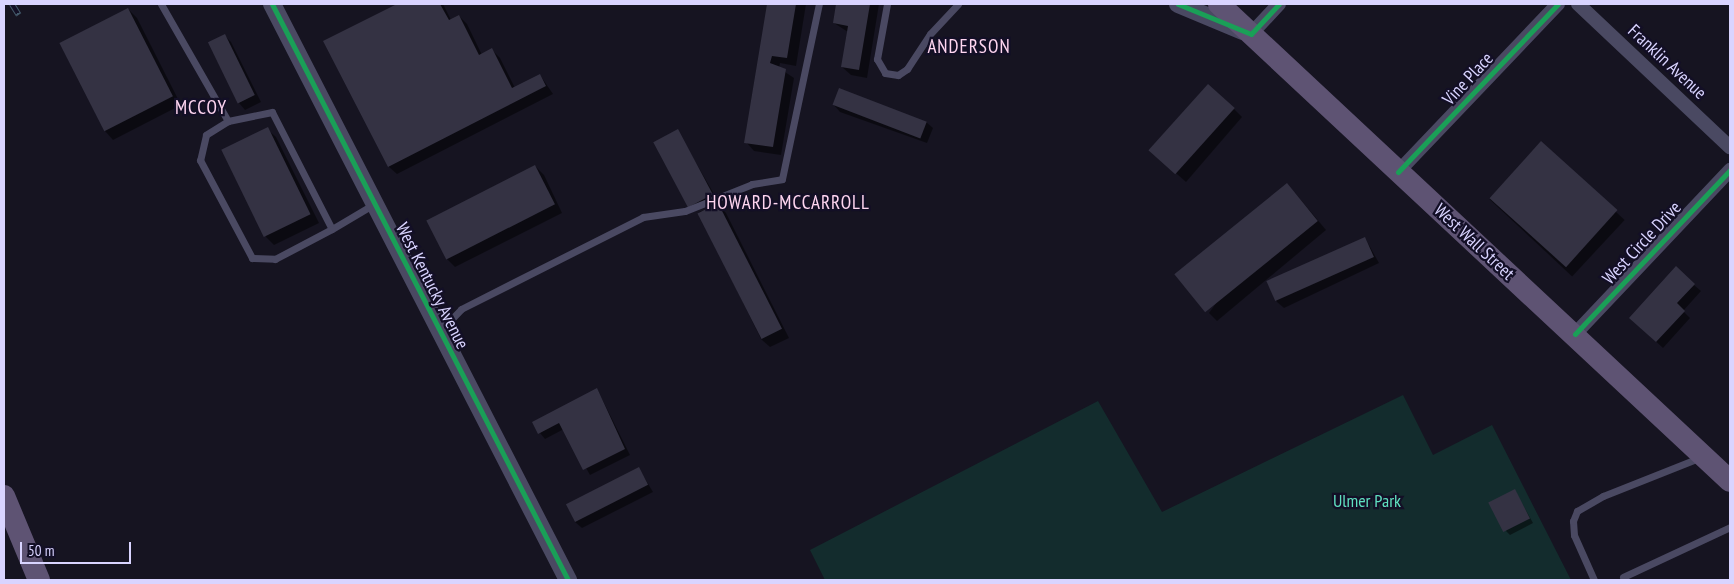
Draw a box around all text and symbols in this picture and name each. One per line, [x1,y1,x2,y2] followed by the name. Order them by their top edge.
[1623,20,1711,104] street label: Franklin Avenue
[926,36,1012,58] district label: ANDERSON
[1438,48,1498,110] street label: Vine Place
[174,97,228,119] district label: MCCOY
[704,192,872,214] district label: HOWARD-MCCARROLL
[1598,197,1686,289] street label: West Circle Drive
[1429,199,1519,285] street label: West Wall Street
[391,219,473,353] street label: West Kentucky Avenue
[1333,490,1401,512] park label: Ulmer Park
[22,532,134,564] scale bar
[28,541,54,560] text: 50 m

